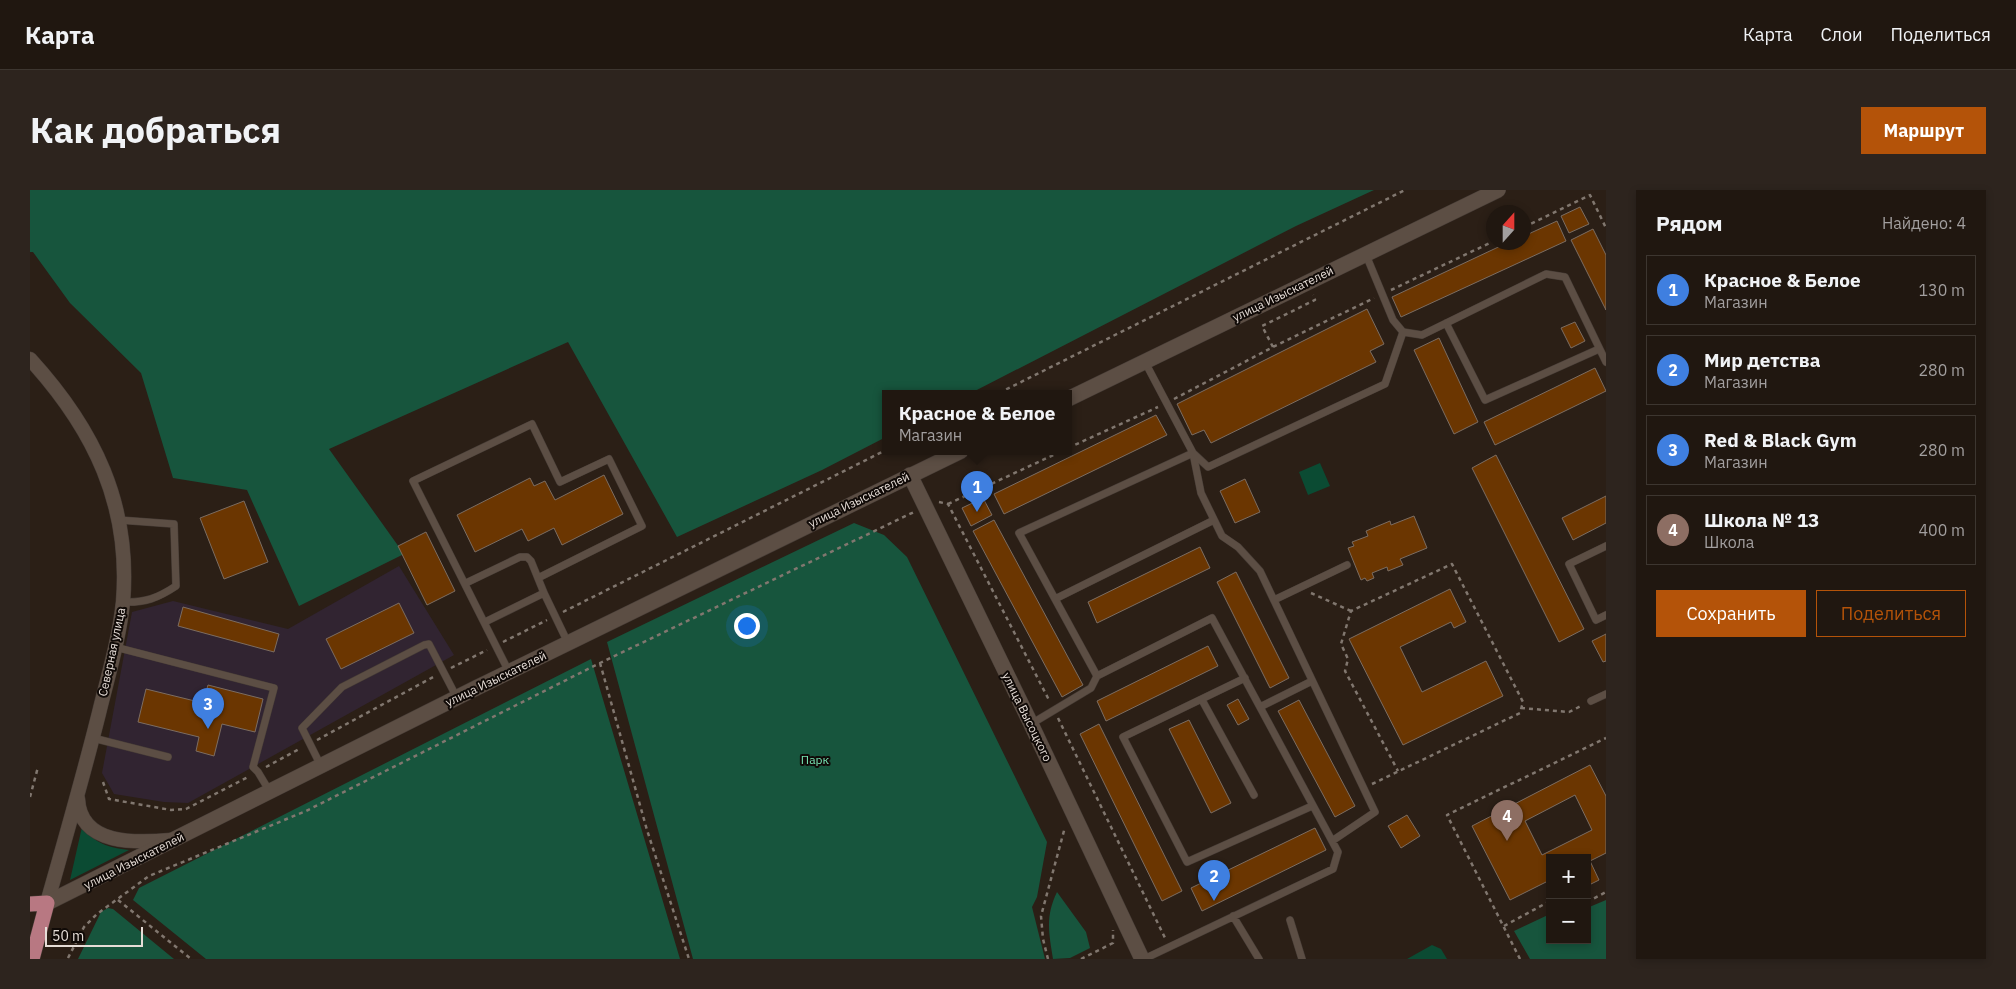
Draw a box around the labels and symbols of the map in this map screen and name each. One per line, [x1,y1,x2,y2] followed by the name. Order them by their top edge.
[1486,205,1531,250] north arrow
[1230,263,1336,325] street label: улица Изыскателей
[806,469,912,531] street label: улица Изыскателей
[961,471,993,512] pin: 1
[95,606,128,698] street label: Северная улица
[734,613,760,639] your location
[443,648,549,710] street label: улица Изыскателей
[999,670,1056,764] street label: улица Высоцкого
[192,688,224,729] pin: 3
[801,752,830,767] park label: Парк
[1491,800,1523,841] pin: 4
[81,829,186,892] street label: улица Изыскателей
[1198,860,1230,901] pin: 2
[45,924,142,947] scale bar

